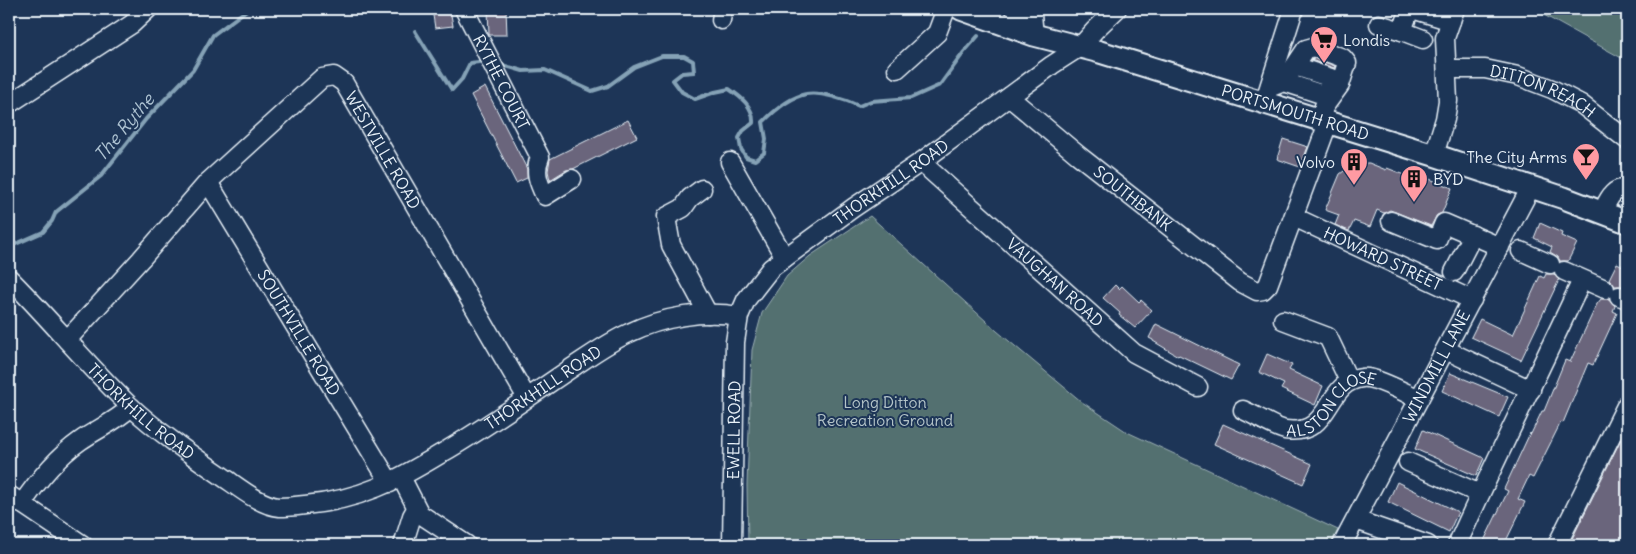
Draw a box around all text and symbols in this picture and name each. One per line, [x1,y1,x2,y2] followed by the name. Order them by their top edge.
[1309,25,1339,64] supermarket icon: Londis
[1343,30,1390,50] place label: Londis
[469,31,534,133] street label: RYTHE COURT
[1488,60,1600,122] street label: DITTON REACH
[1219,80,1371,144] street label: PORTSMOUTH ROAD
[89,87,160,166] water label: The Rythe
[341,88,425,213] street label: WESTVILLE ROAD
[829,135,953,229] street label: THORKHILL ROAD
[1571,142,1601,181] bar icon: The City Arms
[1339,147,1369,186] building icon: Volvo
[1466,147,1567,167] place label: The City Arms
[1296,152,1335,172] place label: Volvo
[1090,161,1176,235] street label: SOUTHBANK
[1399,164,1429,203] building icon: BYD
[1433,169,1463,189] place label: BYD
[1320,222,1445,295] street label: HOWARD STREET
[1002,234,1108,331] street label: VAUGHAN ROAD
[253,266,345,399] street label: SOUTHVILLE ROAD
[1398,307,1474,426] street label: WINDMILL LANE
[481,341,605,434] street label: THORKHILL ROAD
[83,359,198,464] street label: THORKHILL ROAD
[1286,367,1378,441] street label: ALSTON CLOSE
[723,380,744,480] street label: EWELL ROAD
[817,392,953,430] park label: Long Ditton Recreation Ground

